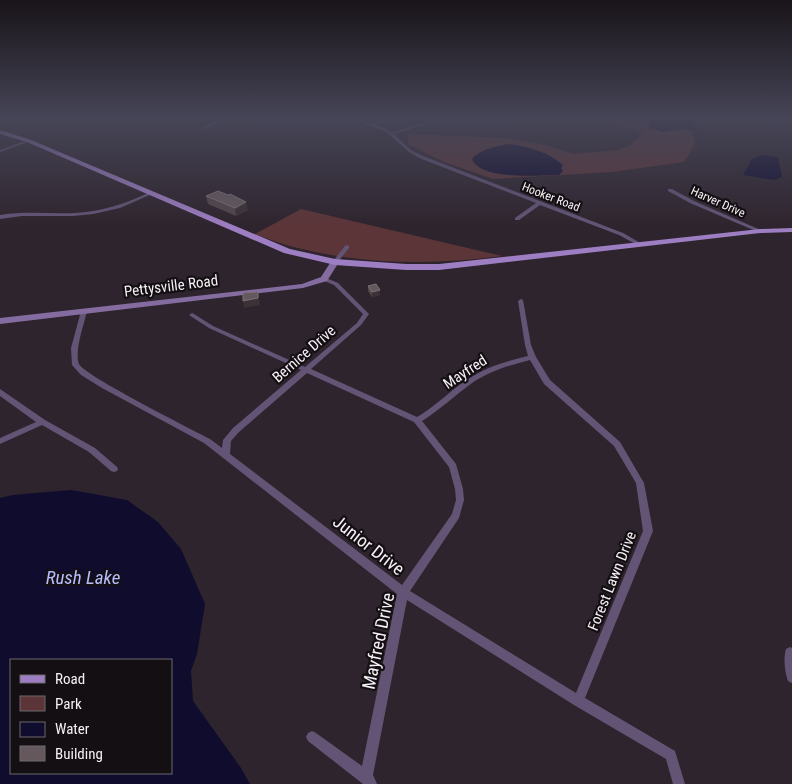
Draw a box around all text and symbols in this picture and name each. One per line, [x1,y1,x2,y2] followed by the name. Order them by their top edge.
[520,180,582,214] street label: Hooker Road
[689,184,748,220] street label: Harver Drive
[123,271,219,301] street label: Pettysville Road
[269,322,339,386] street label: Bernice Drive
[440,351,490,393] street label: Mayfred
[329,511,409,579] street label: Junior Drive
[584,529,640,633] street label: Forest Lawn Drive
[46,566,120,589] water label: Rush Lake
[358,591,398,691] street label: Mayfred Drive
[10,659,172,774] legend
[55,670,85,688] text: Road
[55,695,82,713] text: Park
[55,720,90,738] text: Water
[55,745,103,763] text: Building

